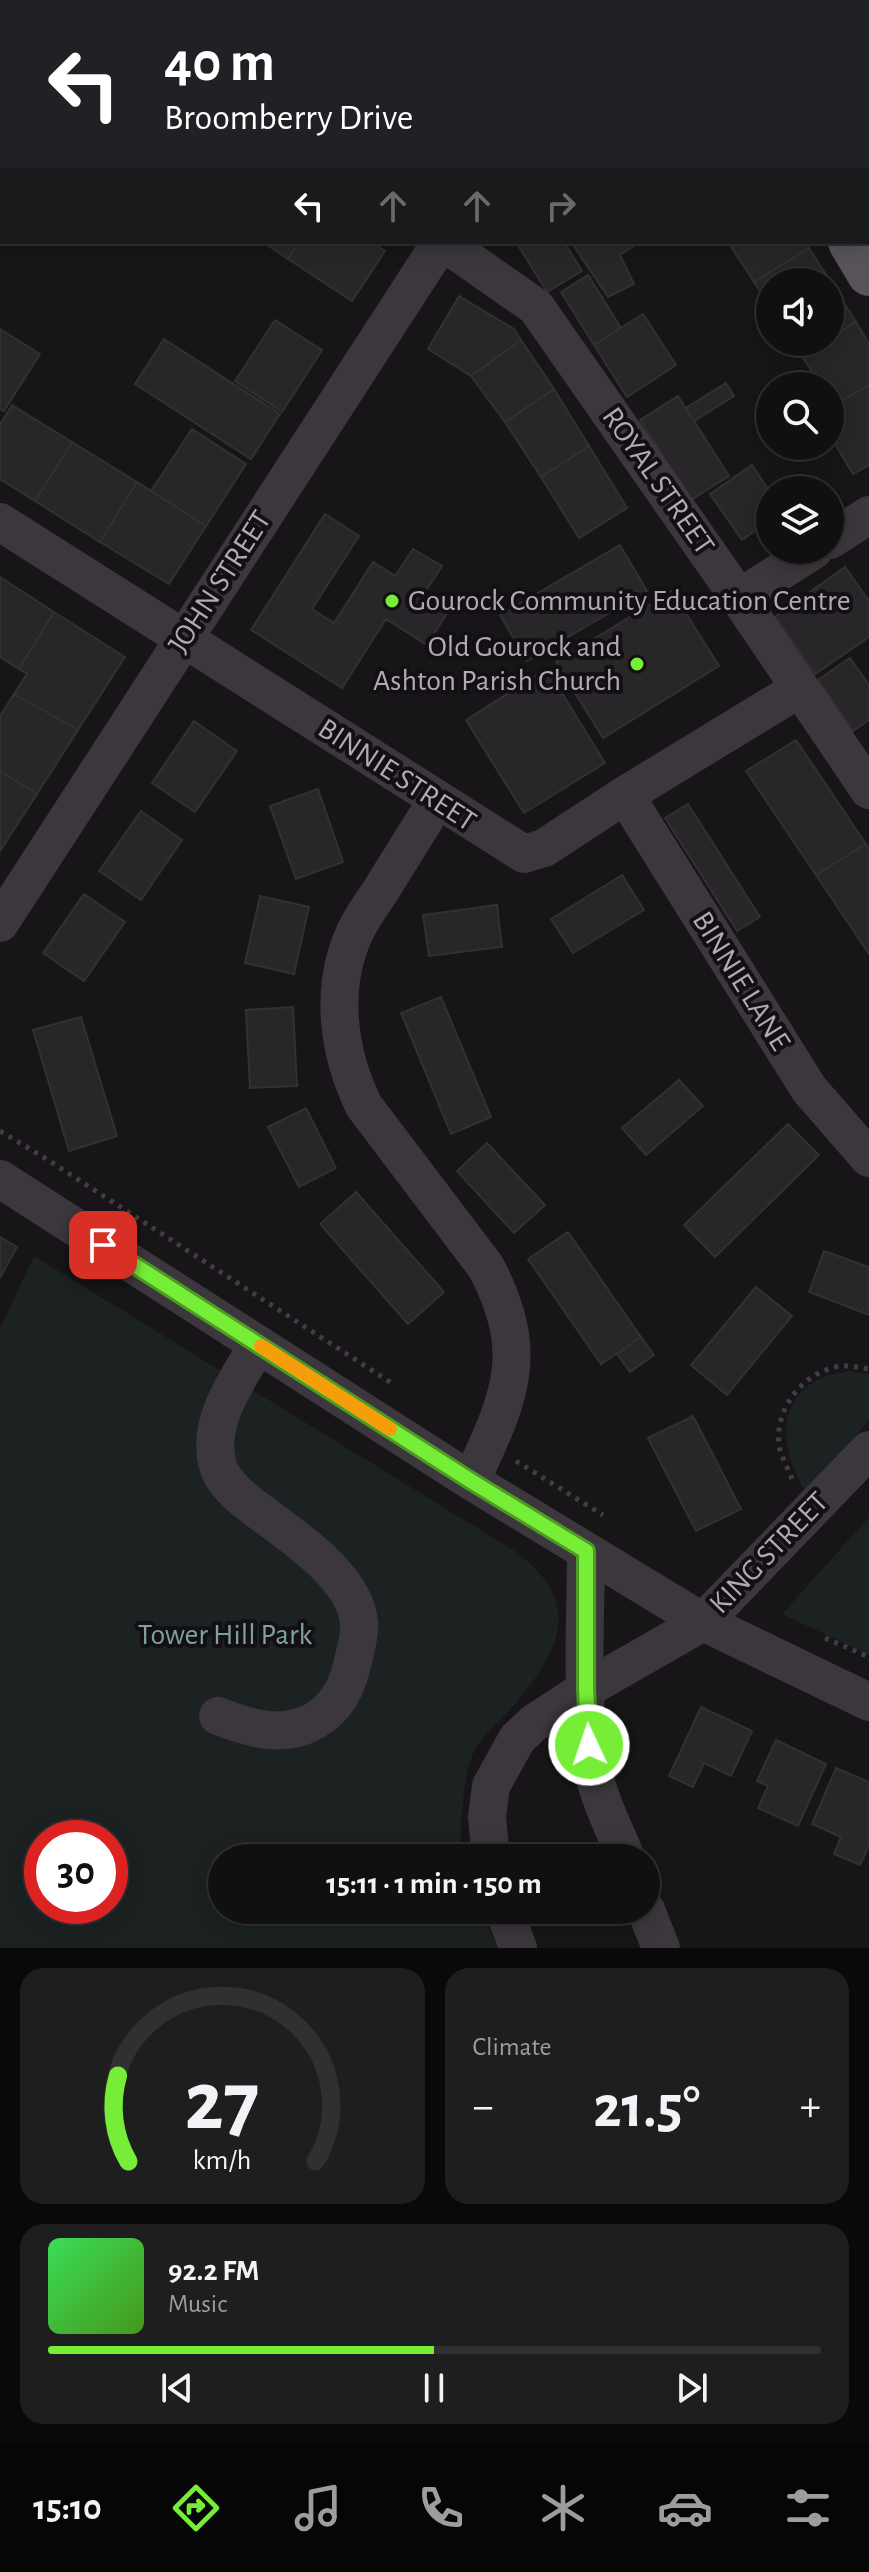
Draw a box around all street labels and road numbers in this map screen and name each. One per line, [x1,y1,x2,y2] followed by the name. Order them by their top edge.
[596,402,720,560] street label: ROYAL STREET
[163,505,277,658] street label: JOHN STREET
[313,713,481,837] street label: BINNIE STREET
[687,906,795,1056] street label: BINNIE LANE
[704,1486,834,1620] street label: KING STREET

